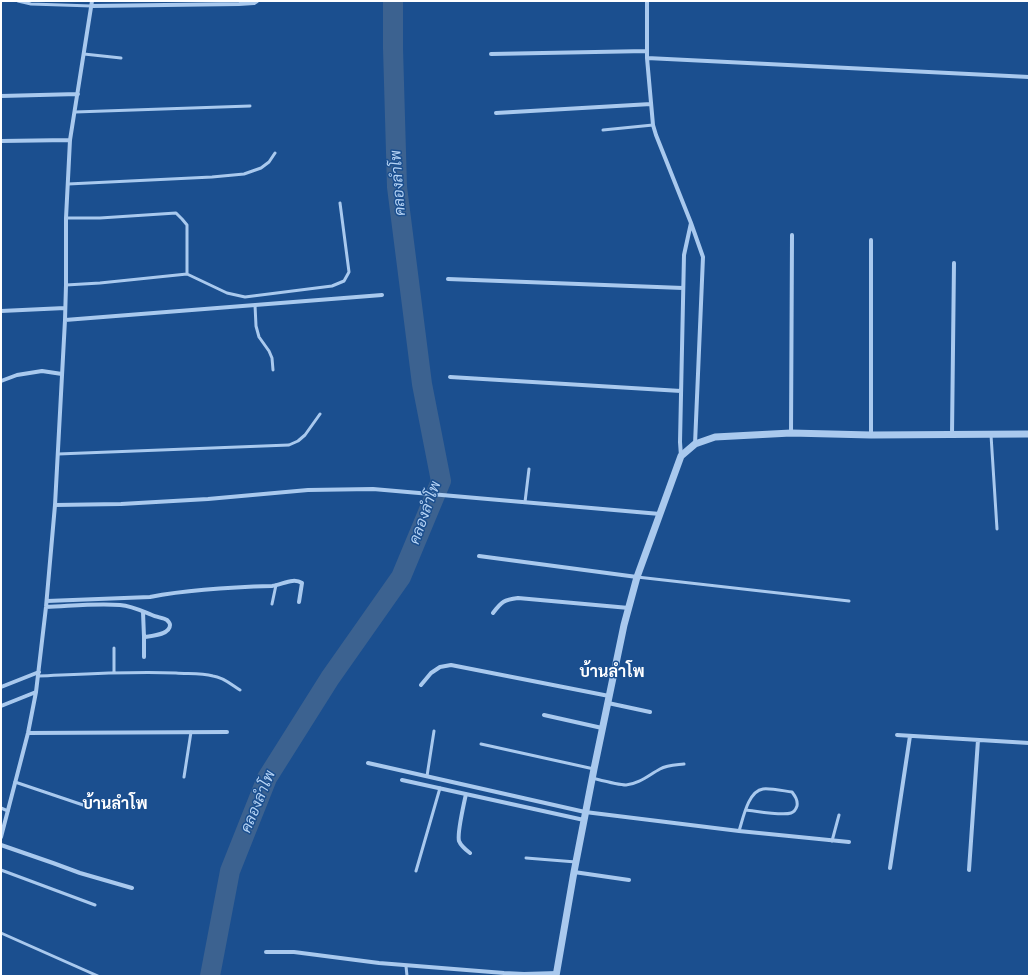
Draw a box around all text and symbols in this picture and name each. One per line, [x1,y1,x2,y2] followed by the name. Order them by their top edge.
[388,150,410,216] water label: คลองลำโพ
[406,479,446,547] water label: คลองลำโพ
[579,663,645,683] district label: บ้านลำโพ
[238,768,280,836] water label: คลองลำโพ
[82,795,148,815] district label: บ้านลำโพ

